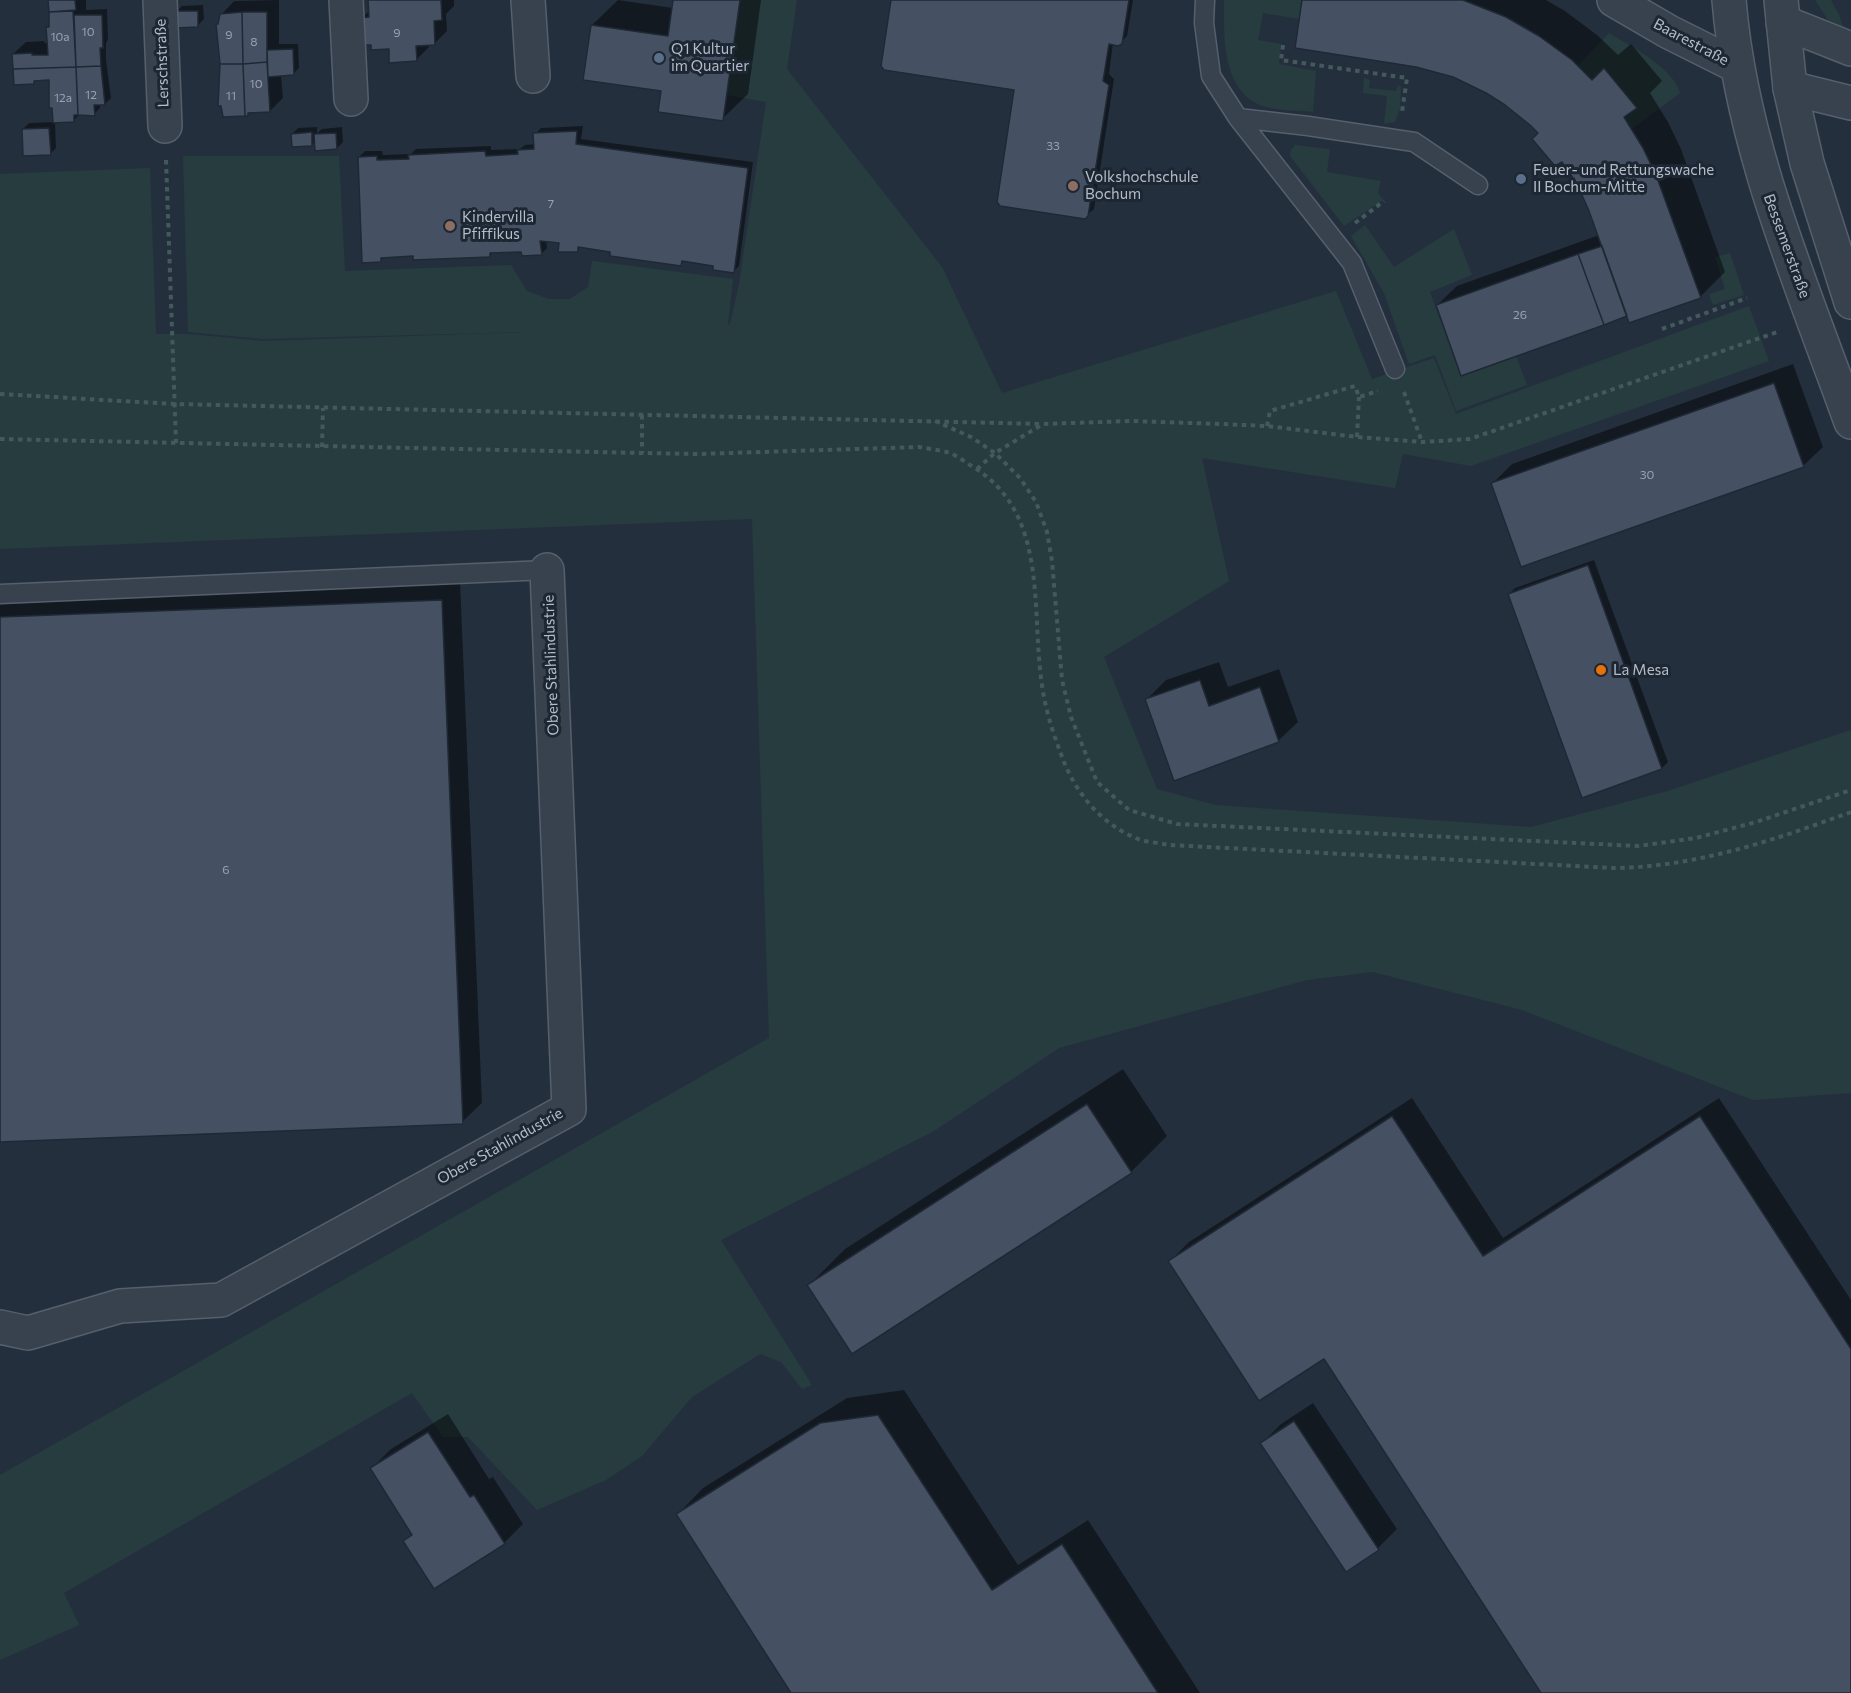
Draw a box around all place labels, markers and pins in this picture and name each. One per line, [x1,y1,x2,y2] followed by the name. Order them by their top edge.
[671,40,749,75] place label: Q1 Kultur im Quartier
[652,51,666,65] marker: Q1 Kultur im Quartier
[1533,161,1714,196] place label: Feuer- und Rettungswache II Bochum-Mitte
[1085,168,1198,203] place label: Volkshochschule Bochum
[1514,172,1528,186] marker: Feuer- und Rettungswache II Bochum-Mitte
[1066,179,1080,193] marker: Volkshochschule Bochum
[462,208,534,243] place label: Kindervilla Pfiffikus
[443,219,457,233] marker: Kindervilla Pfiffikus
[1613,661,1669,679] place label: La Mesa
[1594,663,1608,677] marker: La Mesa

